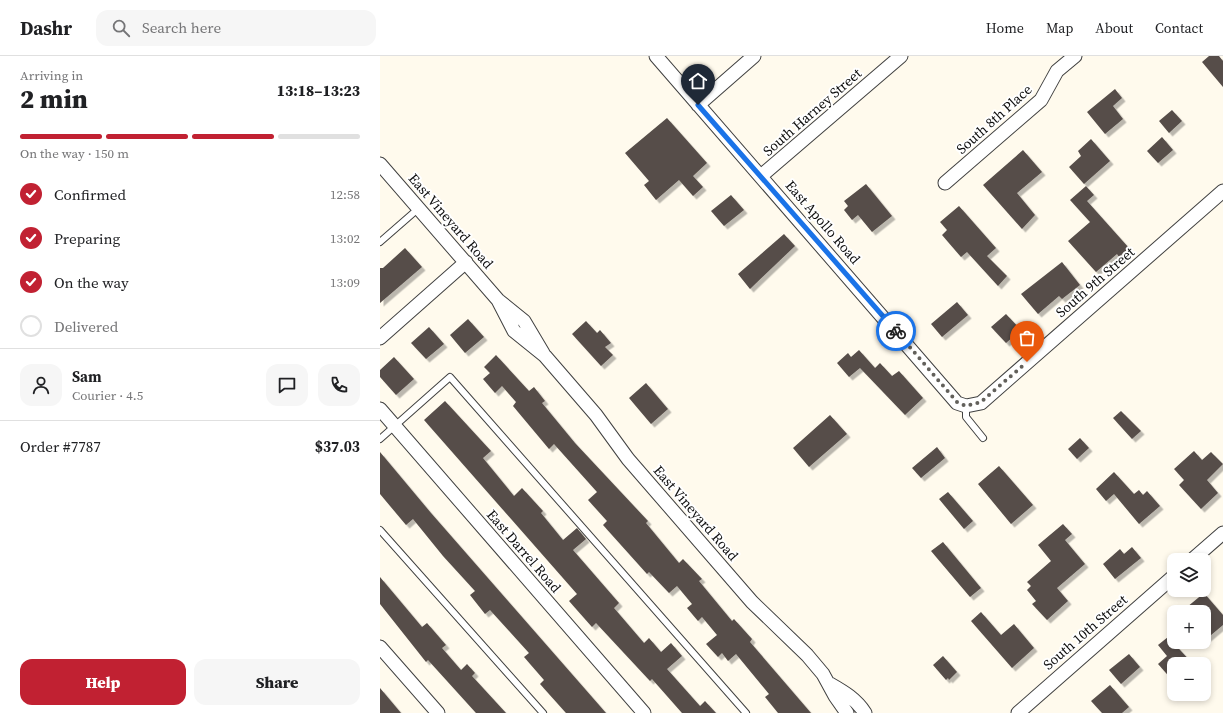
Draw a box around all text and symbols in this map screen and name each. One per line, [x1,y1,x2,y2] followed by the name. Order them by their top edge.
[96,10,376,46] search box
[20,15,72,41] text: Dashr
[110,17,132,39] icon: search
[142,17,221,38] text: Search here
[986,18,1024,38] text: Home
[1046,18,1073,38] text: Map
[1095,18,1133,38] text: About
[1155,18,1203,38] text: Contact
[758,63,866,161] street label: South Harney Street
[681,64,715,105] pin
[20,67,83,84] text: Arriving in
[687,70,709,92] icon: home
[277,80,360,101] text: 13:18–13:23
[952,80,1036,158] street label: South 8th Place
[20,81,88,117] text: 2 min
[20,145,129,162] text: On the way · 150 m
[404,169,498,273] street label: East Vineyard Road
[781,176,865,268] street label: East Apollo Road
[20,183,42,205] icon: check
[54,184,126,205] text: Confirmed
[330,186,360,203] text: 12:58
[20,227,42,249] icon: check
[54,228,120,249] text: Preparing
[330,230,360,247] text: 13:02
[1051,242,1139,322] street label: South 9th Street
[20,271,42,293] icon: check
[54,272,129,293] text: On the way
[330,274,360,291] text: 13:09
[876,311,916,351] courier
[54,316,118,337] text: Delivered
[885,320,907,342] icon: bike
[1010,321,1044,362] pin
[1016,327,1038,349] icon: bag
[20,364,62,406] button: person
[266,364,308,406] button: chat
[318,364,360,406] button: phone
[72,366,102,387] text: Sam
[72,387,143,404] text: Courier · 4.5
[20,436,101,457] text: Order #7787
[315,436,360,457] text: $37.03
[649,461,743,565] street label: East Vineyard Road
[482,505,566,597] street label: East Darrel Road
[1167,553,1211,701] map controls
[1167,553,1211,597] button: layers
[1039,590,1132,674] street label: South 10th Street
[1167,605,1211,649] button: +
[1167,657,1211,701] button: −
[20,659,186,705] button: Help
[194,659,360,705] button: Share

